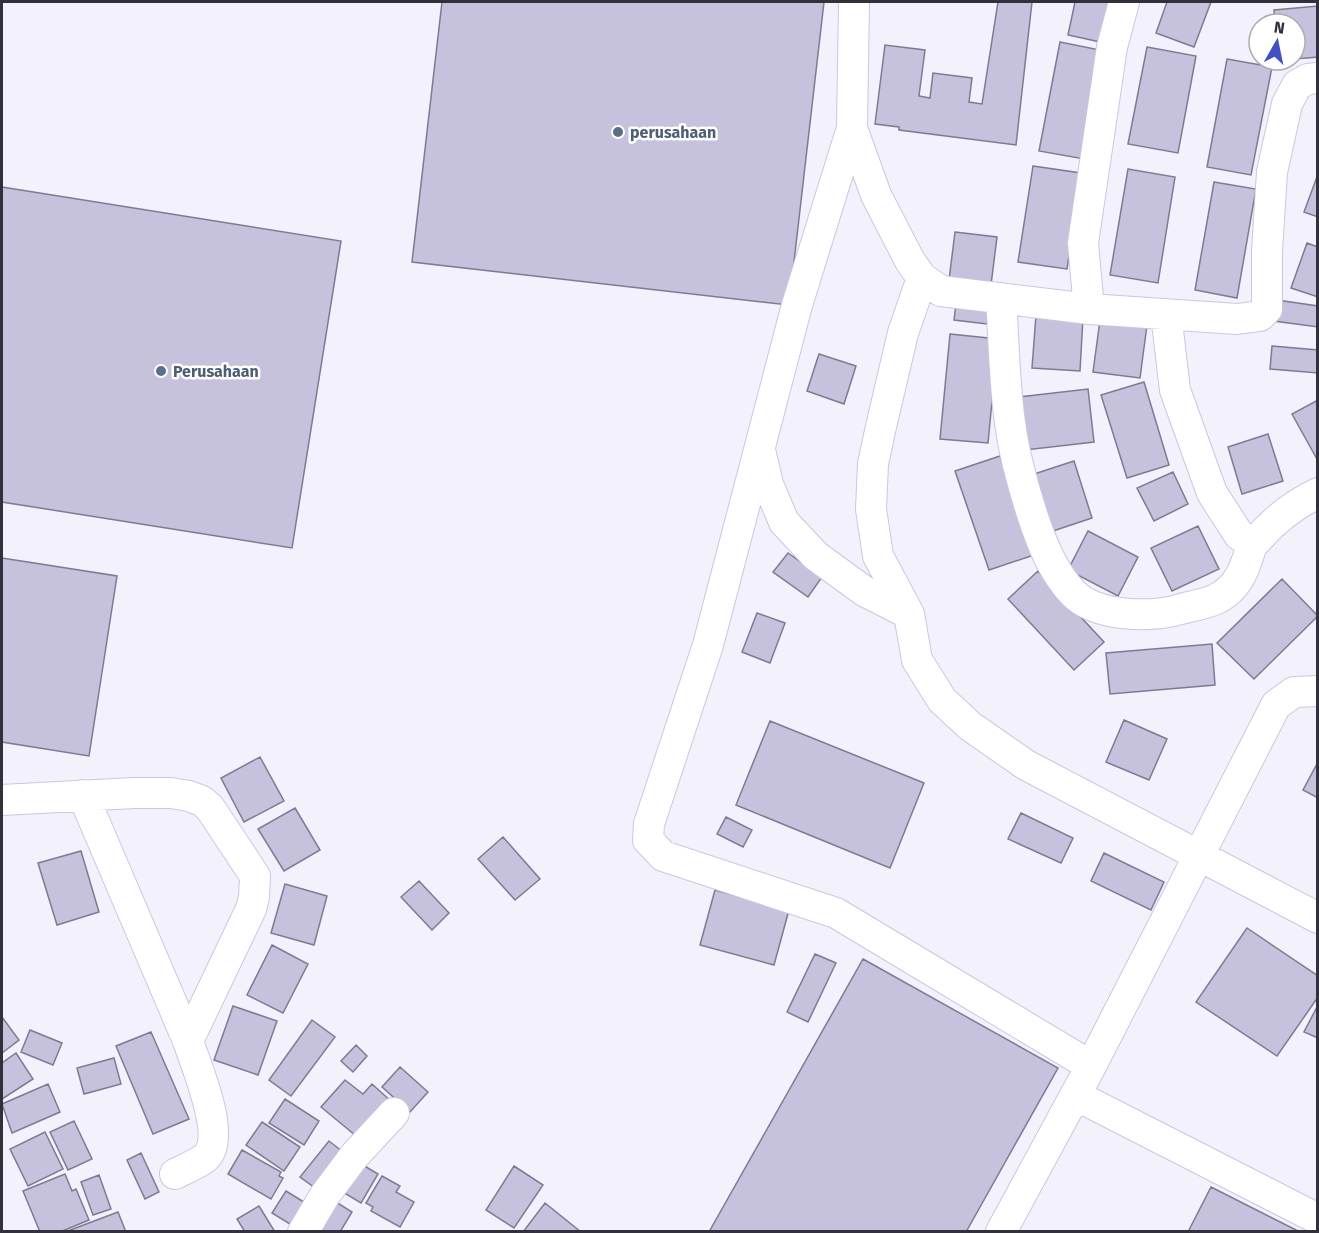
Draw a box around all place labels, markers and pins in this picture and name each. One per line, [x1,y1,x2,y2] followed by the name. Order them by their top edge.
[630,123,716,142] place label: perusahaan
[611,125,625,139] marker: perusahaan
[173,362,259,381] place label: Perusahaan
[154,364,168,378] marker: Perusahaan

